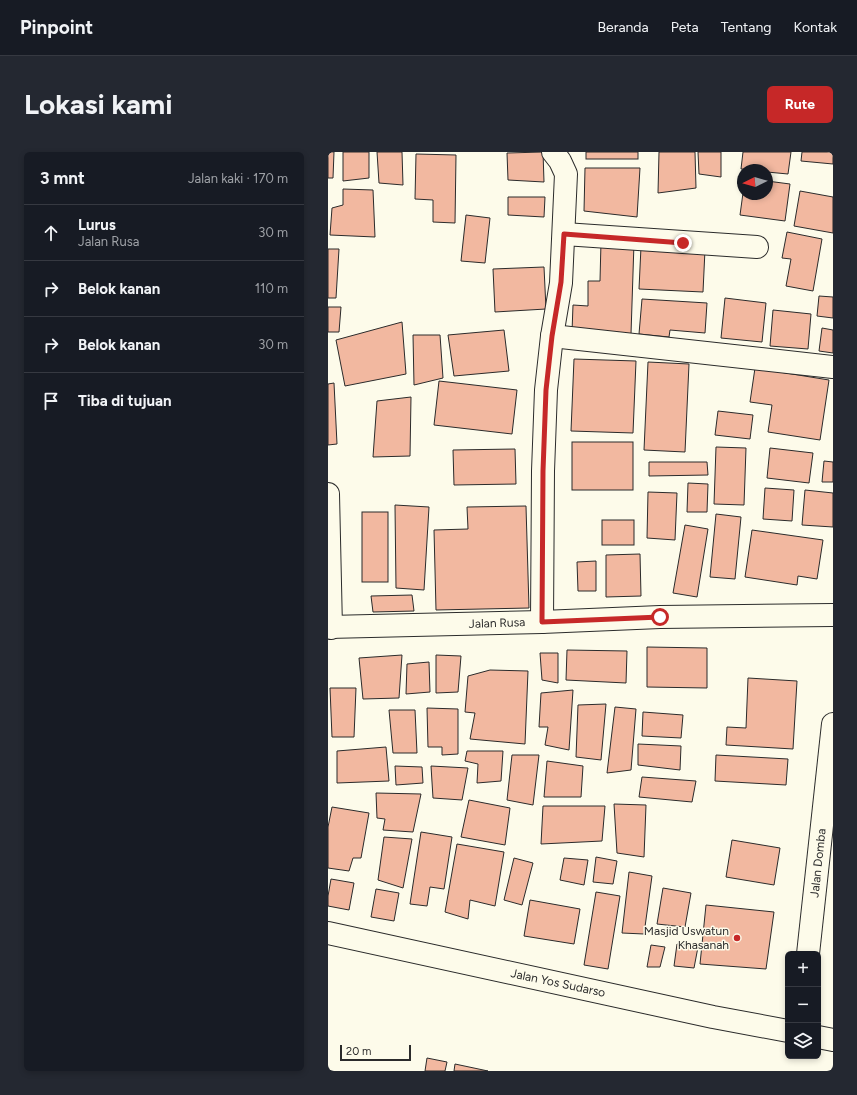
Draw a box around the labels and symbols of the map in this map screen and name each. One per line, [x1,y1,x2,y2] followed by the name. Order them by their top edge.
[737,164,773,200] north arrow
[674,234,692,252] route end
[651,608,669,626] route start
[468,615,526,631] street label: Jalan Rusa
[807,828,829,898] street label: Jalan Domba
[644,924,729,952] place label: Masjid Uswatun Khasanah
[732,933,742,943] marker: Masjid Uswatun Khasanah
[509,966,607,1000] street label: Jalan Yos Sudarso
[340,1043,411,1062] scale bar

